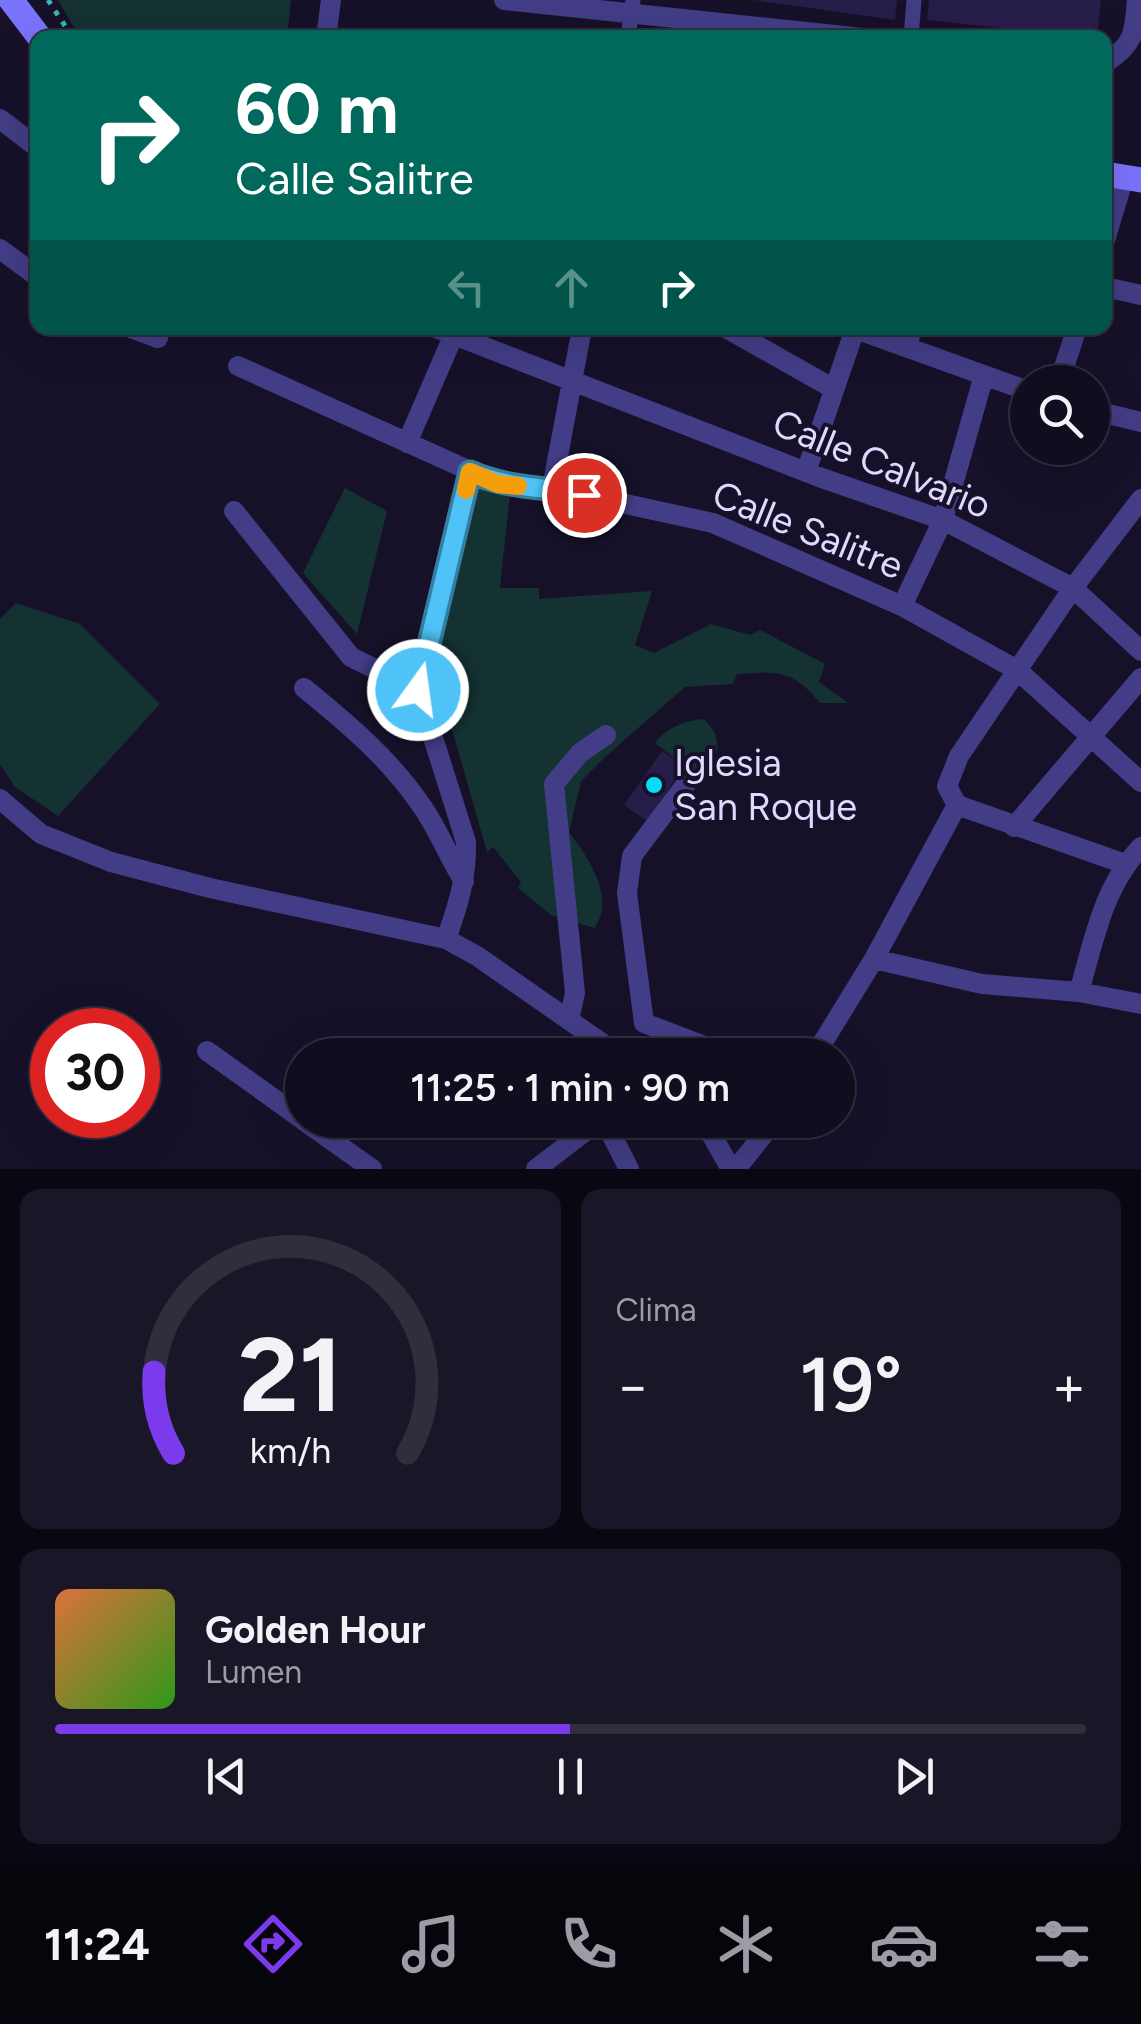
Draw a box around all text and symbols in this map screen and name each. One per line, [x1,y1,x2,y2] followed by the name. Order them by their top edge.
[235,66,399,151] text: 60 m
[70,70,200,200] icon: right
[235,151,474,205] text: Calle Salitre
[439,260,494,315] icon: left
[544,260,599,315] icon: ahead
[649,260,704,315] icon: right
[1010,365,1110,465] map controls
[1010,365,1110,465] button: search
[766,399,998,529] street label: Calle Calvario
[542,453,627,538] pin
[557,468,612,523] icon: arrive
[706,471,910,589] street label: Calle Salitre
[366,638,470,742] position arrow
[674,740,857,830] place label: Iglesia San Roque
[643,774,665,796] marker: Iglesia San Roque
[30,1008,160,1138] speed limit sign: 30
[410,1065,730,1111] text: 11:25 · 1 min · 90 m
[616,1291,697,1329] text: Clima
[238,1312,342,1437] text: 21
[799,1340,902,1430] text: 19°
[616,1353,650,1419] text: −
[1052,1353,1086,1419] text: +
[249,1429,331,1472] text: km/h
[205,1607,426,1653] text: Golden Hour
[205,1653,302,1691] text: Lumen
[199,1749,254,1804] icon: previous
[543,1749,598,1804] icon: pause
[887,1749,942,1804] icon: next
[238,1909,308,1979] icon: directions
[396,1909,466,1979] icon: music
[554,1909,624,1979] icon: phone
[711,1909,781,1979] icon: climate
[869,1909,939,1979] icon: car
[1027,1909,1097,1979] icon: filters
[44,1917,150,1971] text: 11:24

